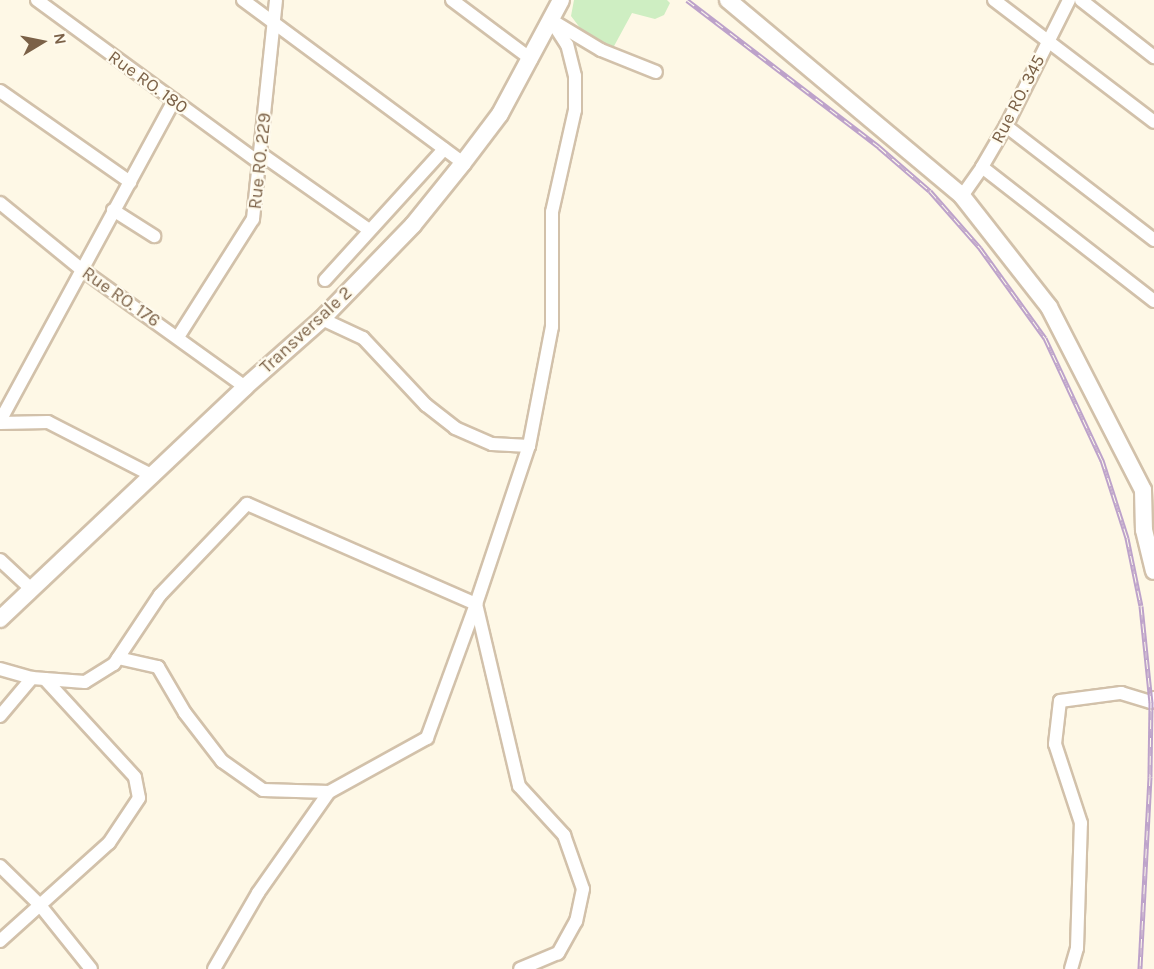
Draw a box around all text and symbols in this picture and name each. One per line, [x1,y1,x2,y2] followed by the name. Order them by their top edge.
[12,12,72,72] north arrow
[50,31,71,46] text: N
[104,46,192,118] street label: Rue RO. 180
[986,51,1050,147] street label: Rue RO. 345
[244,112,276,210] street label: Rue RO. 229
[78,262,164,332] street label: Rue RO. 176
[256,282,356,378] street label: Transversale 2

